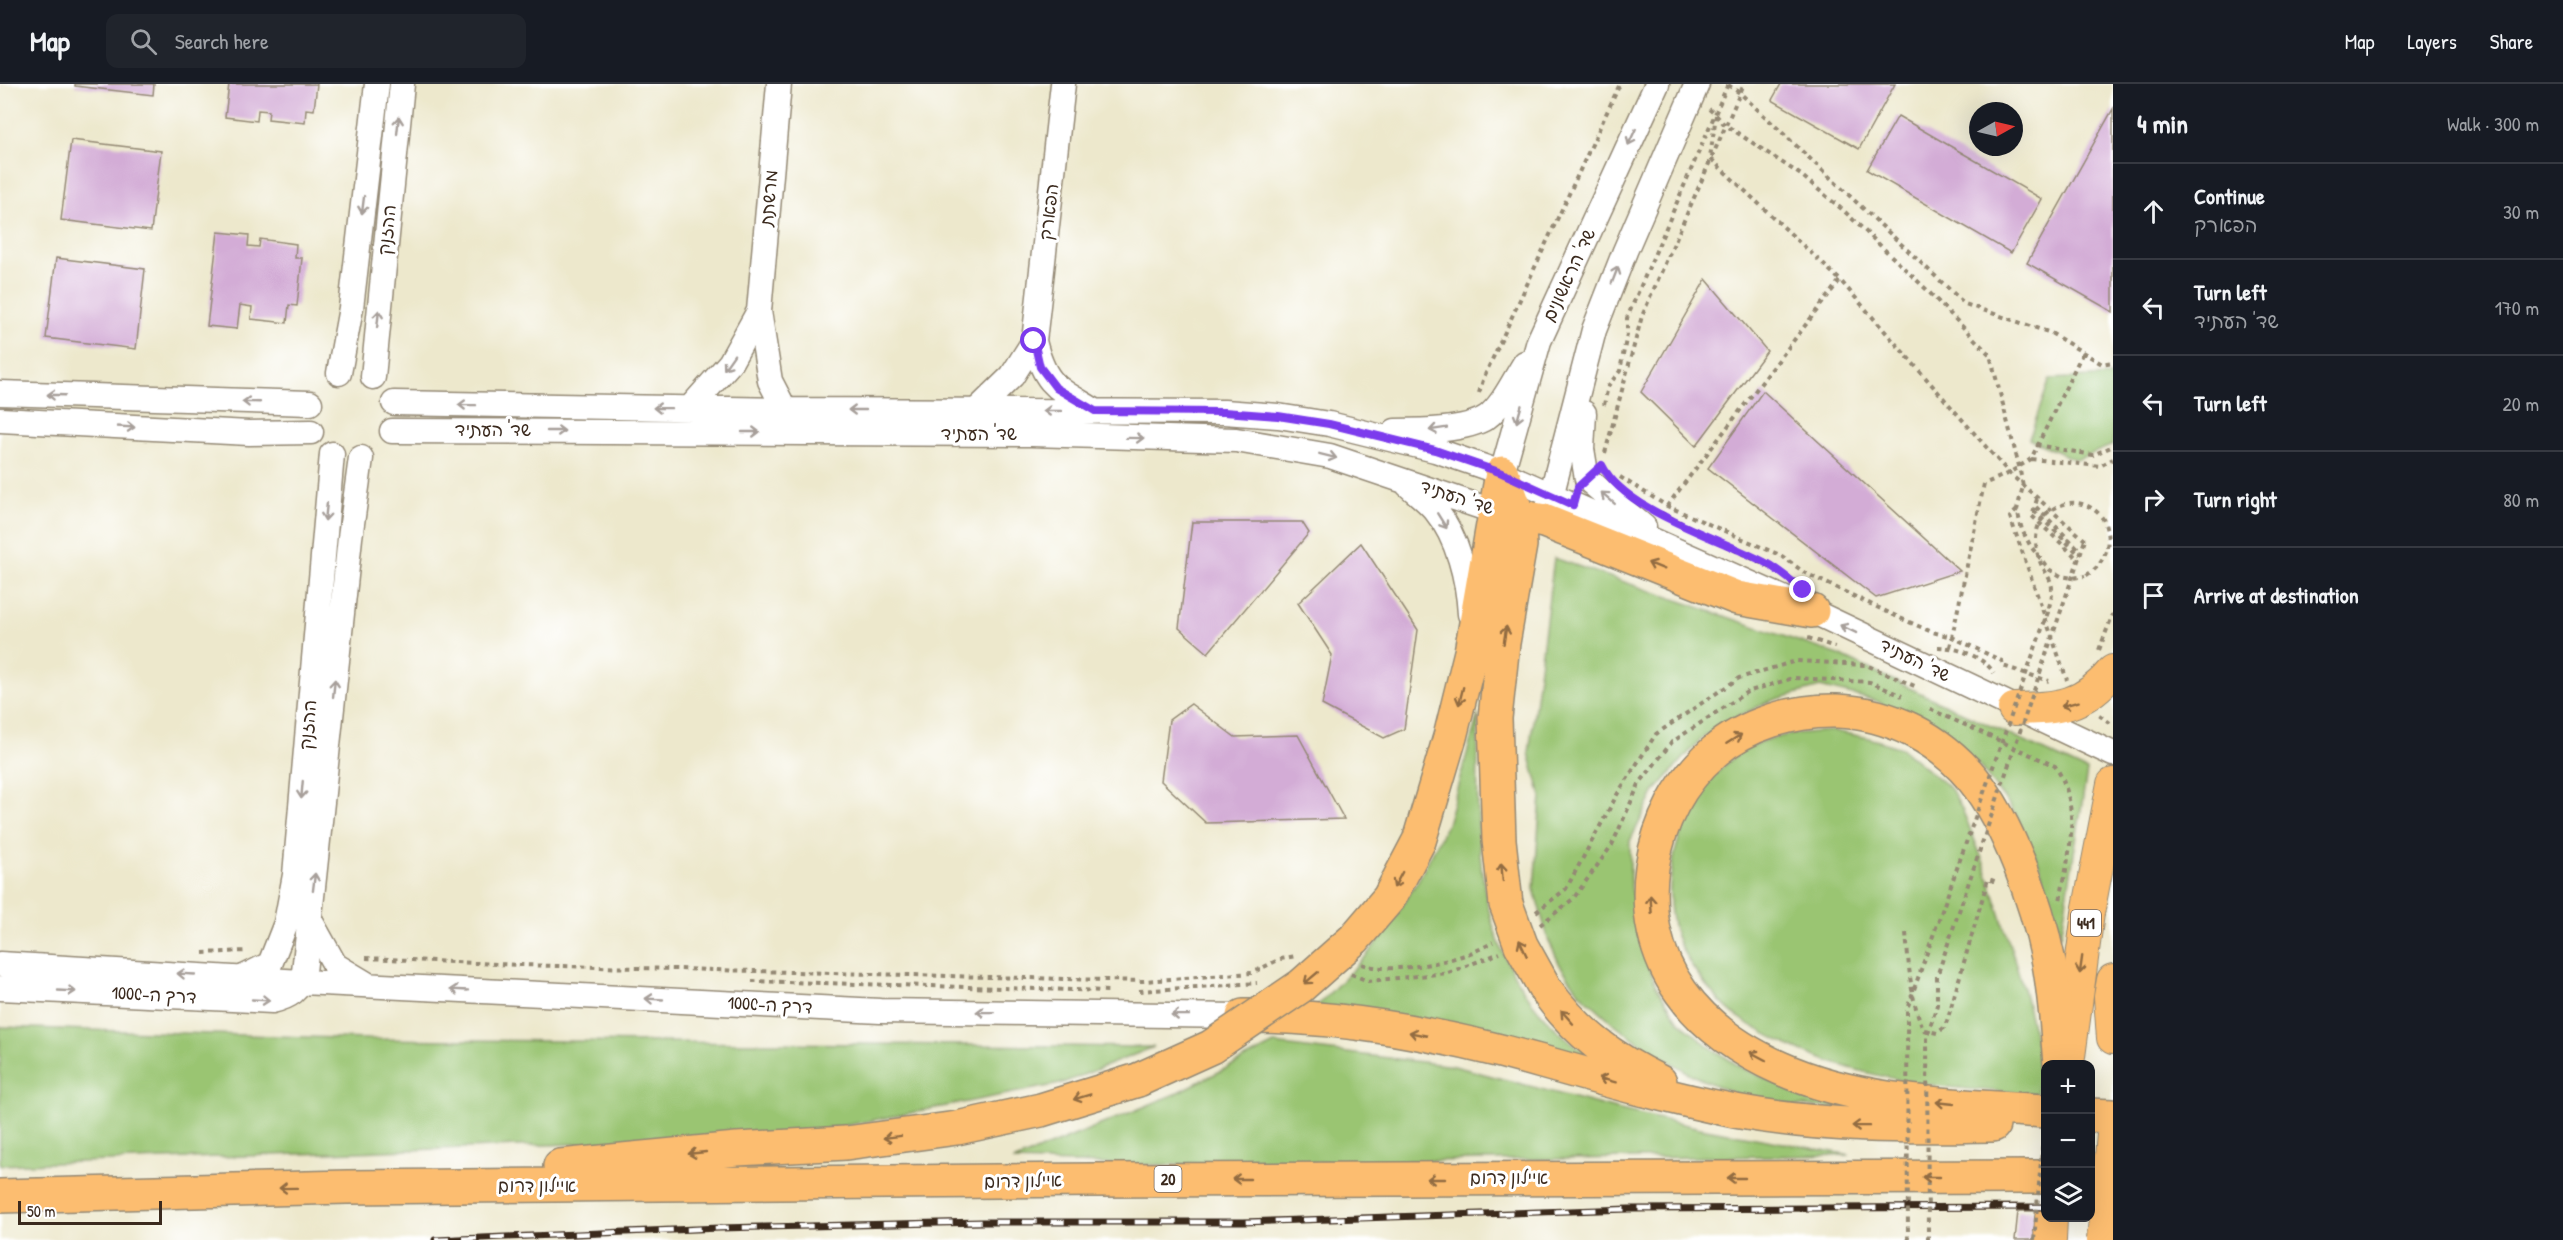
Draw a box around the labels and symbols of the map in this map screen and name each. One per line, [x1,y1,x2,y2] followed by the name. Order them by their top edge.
[1969,102,2023,156] north arrow
[393,115,404,135] one-way arrow
[1626,128,1638,146] one-way arrow
[753,169,783,228] street label: מרשתת
[1033,182,1064,242] street label: הפארק
[357,194,368,214] one-way arrow
[371,203,402,257] street label: ההזנק
[1536,224,1601,326] street label: שד' הראשונים
[1610,266,1621,285] one-way arrow
[373,309,384,329] one-way arrow
[1020,327,1046,353] route start
[723,353,735,370] one-way arrow
[47,389,67,400] one-way arrow
[242,396,262,408] one-way arrow
[458,400,478,411] one-way arrow
[653,402,673,414] one-way arrow
[848,404,868,416] one-way arrow
[1513,404,1524,423] one-way arrow
[1043,405,1063,417] one-way arrow
[455,417,531,442] street label: שד' העתיד
[115,421,135,432] one-way arrow
[941,421,1017,446] street label: שד' העתיד
[1429,424,1449,435] one-way arrow
[545,425,565,437] one-way arrow
[740,426,760,438] one-way arrow
[1124,432,1144,444] one-way arrow
[1318,451,1337,463] one-way arrow
[1417,473,1497,520] street label: שד' העתיד
[1600,492,1616,505] one-way arrow
[320,502,331,522] one-way arrow
[1437,512,1449,529] one-way arrow
[1648,560,1666,571] one-way arrow
[1789,576,1815,602] route end
[1840,622,1858,634] one-way arrow
[1499,626,1510,645] one-way arrow
[1875,632,1955,688] street label: שד' העתיד
[329,679,340,699] one-way arrow
[1454,686,1466,705] one-way arrow
[2060,698,2079,710] one-way arrow
[293,699,322,751] street label: ההזנק
[1725,732,1742,744] one-way arrow
[296,780,307,800] one-way arrow
[1496,863,1507,882] one-way arrow
[1392,870,1404,888] one-way arrow
[309,873,320,893] one-way arrow
[1645,895,1656,915] one-way arrow
[2071,910,2101,936] road number: 441
[1516,940,1528,958] one-way arrow
[2075,955,2086,975] one-way arrow
[176,968,196,979] one-way arrow
[1303,971,1319,984] one-way arrow
[111,980,197,1009] street label: דרך ה-1000
[450,984,470,995] one-way arrow
[56,985,76,996] one-way arrow
[727,990,813,1019] street label: דרך ה-1000
[645,994,665,1005] one-way arrow
[251,995,271,1006] one-way arrow
[976,1006,996,1018] one-way arrow
[1171,1009,1191,1021] one-way arrow
[1560,1010,1574,1025] one-way arrow
[1408,1028,1428,1039] one-way arrow
[1749,1050,1767,1062] one-way arrow
[1598,1074,1617,1086] one-way arrow
[1073,1092,1092,1103] one-way arrow
[1936,1097,1956,1108] one-way arrow
[1852,1120,1872,1131] one-way arrow
[882,1132,902,1143] one-way arrow
[688,1148,708,1159] one-way arrow
[1470,1165,1548,1190] street label: איילון דרום
[1154,1166,1182,1192] road number: 20
[984,1167,1062,1194] street label: איילון דרום
[1921,1171,1941,1183] one-way arrow
[1726,1172,1746,1184] one-way arrow
[498,1173,576,1198] street label: איילון דרום
[1231,1173,1251,1185] one-way arrow
[1426,1173,1446,1185] one-way arrow
[279,1182,299,1194] one-way arrow
[18,1198,162,1226] scale bar

